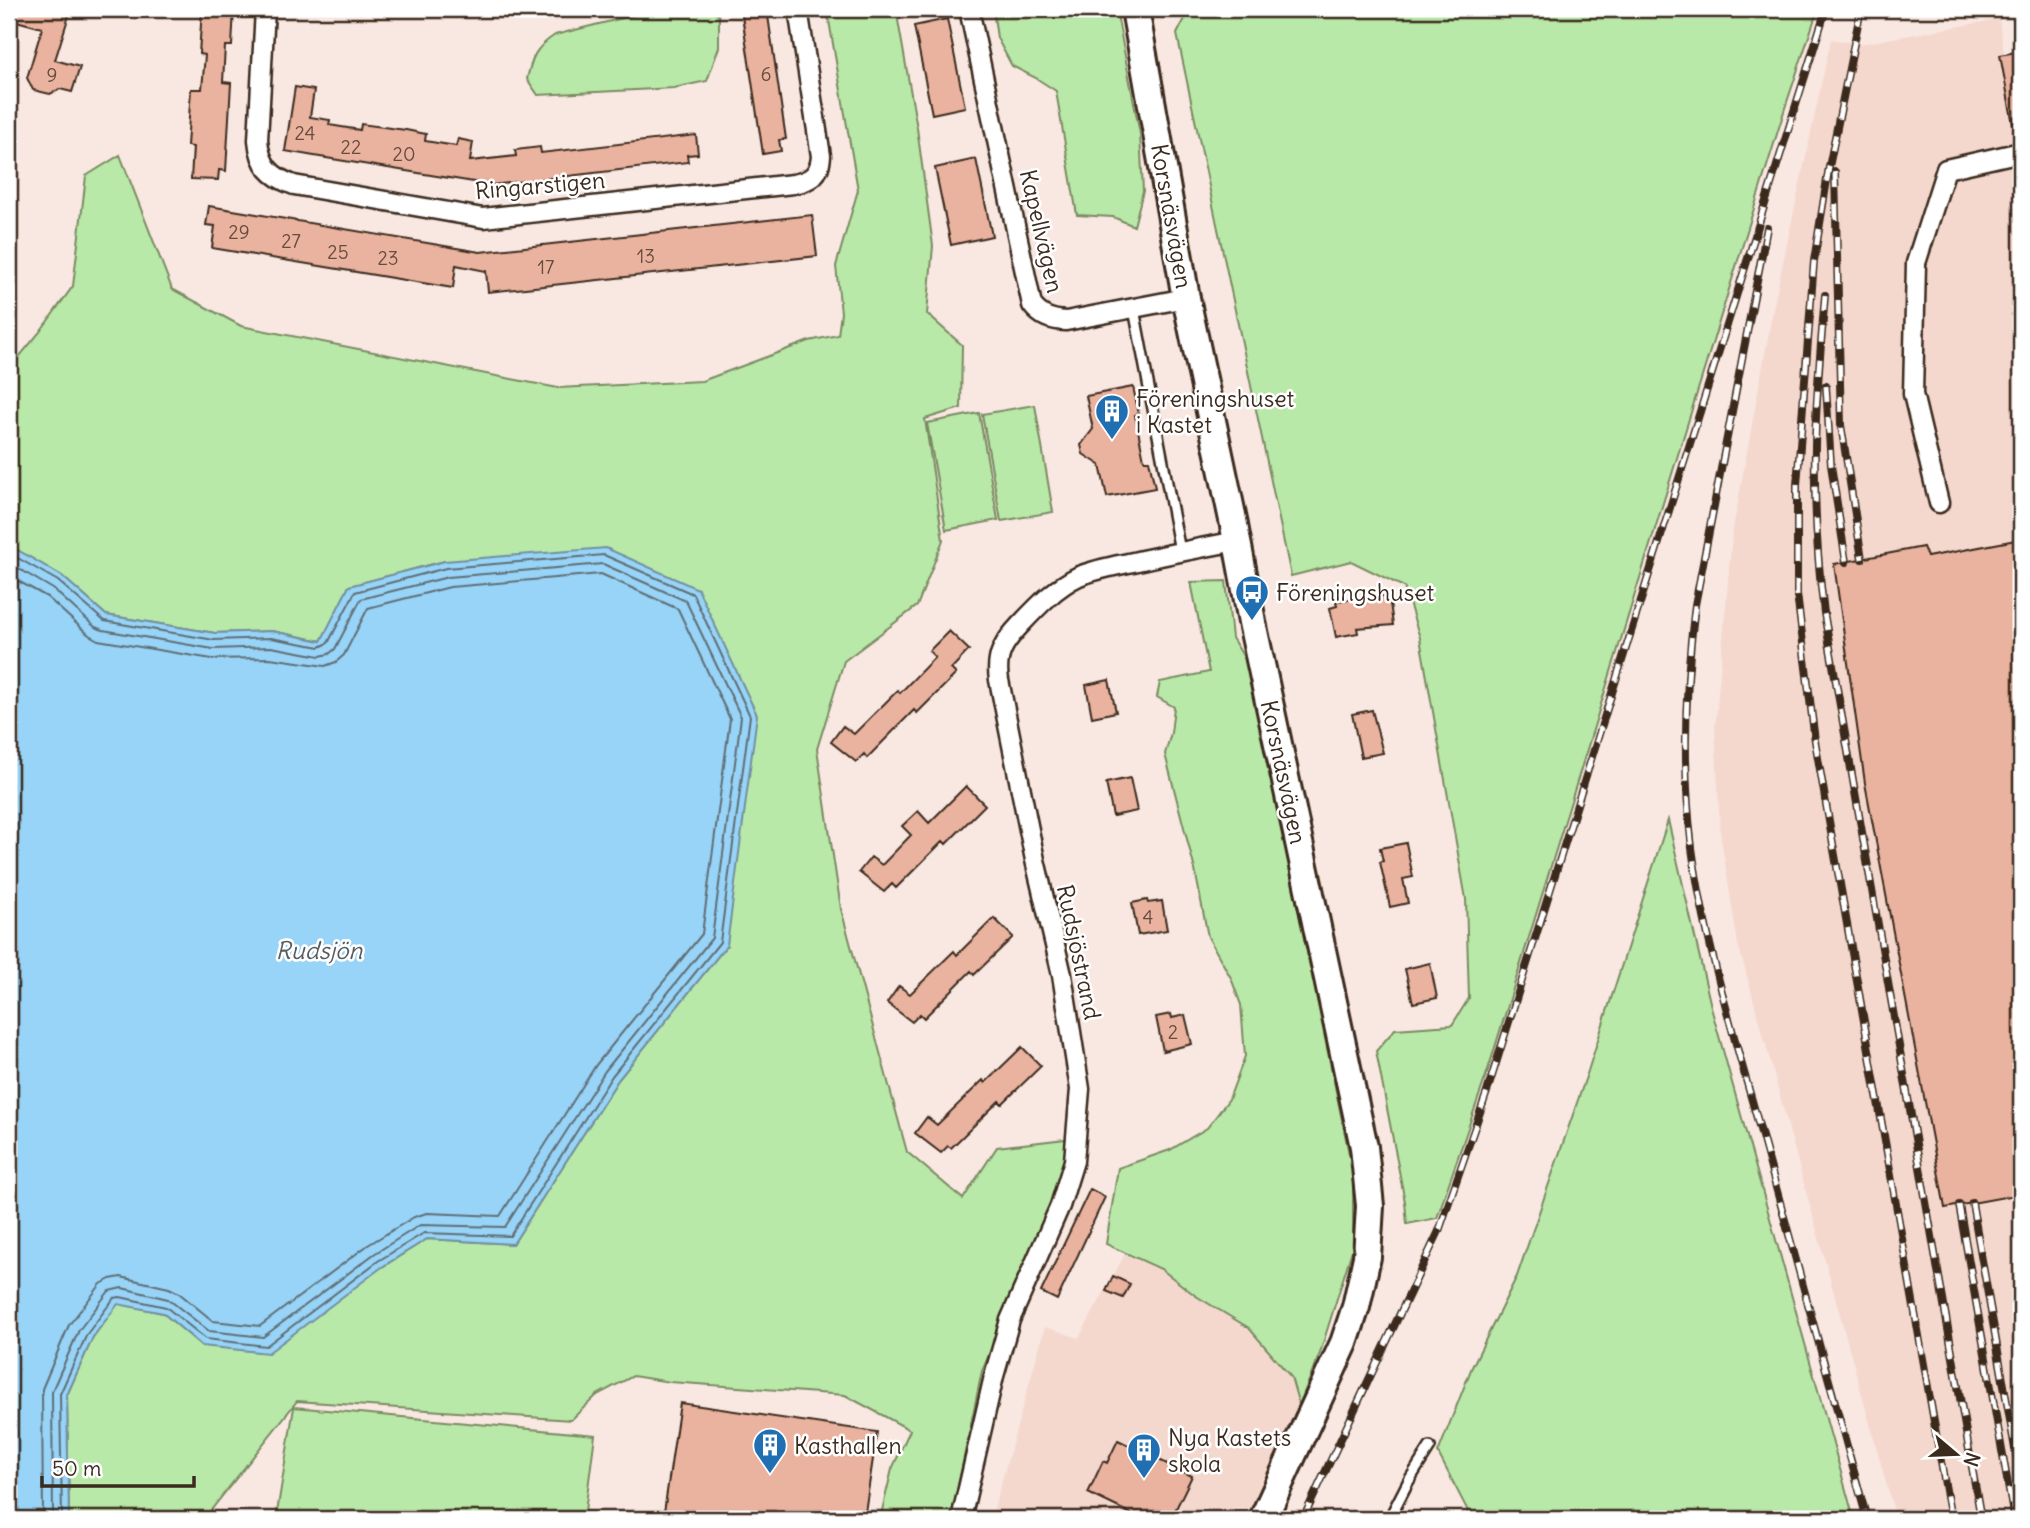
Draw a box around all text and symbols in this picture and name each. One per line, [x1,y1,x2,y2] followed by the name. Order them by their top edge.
[761,62,771,86] house number: 6
[47,63,57,87] house number: 9
[294,121,316,145] house number: 24
[341,135,361,159] house number: 22
[1145,141,1199,291] street label: Korsnäsvägen
[393,142,415,166] house number: 20
[474,165,606,205] street label: Ringarstigen
[1014,167,1070,295] street label: Kapellvägen
[228,220,250,244] house number: 29
[281,229,301,253] house number: 27
[327,240,349,264] house number: 25
[637,244,655,268] house number: 13
[377,246,399,270] house number: 23
[538,255,554,279] house number: 17
[1136,384,1295,439] place label: Föreningshuset i Kastet
[1093,392,1131,441] building icon: Föreningshuset i Kastet
[1233,573,1271,622] bus stop icon: Föreningshuset
[1276,578,1435,607] place label: Föreningshuset
[1255,697,1313,847] street label: Korsnäsvägen
[1051,882,1107,1022] street label: Rudsjöstrand
[1143,905,1154,929] house number: 4
[276,935,364,965] water label: Rudsjön
[1168,1020,1178,1044] house number: 2
[1922,1420,1992,1490] north arrow
[1168,1423,1291,1478] place label: Nya Kastets skola
[751,1426,789,1475] building icon: Kasthallen
[794,1431,902,1460] place label: Kasthallen
[1125,1431,1163,1480] building icon: Nya Kastets skola
[42,1444,194,1488] scale bar
[1959,1449,1986,1470] text: N
[52,1455,101,1482] text: 50 m

